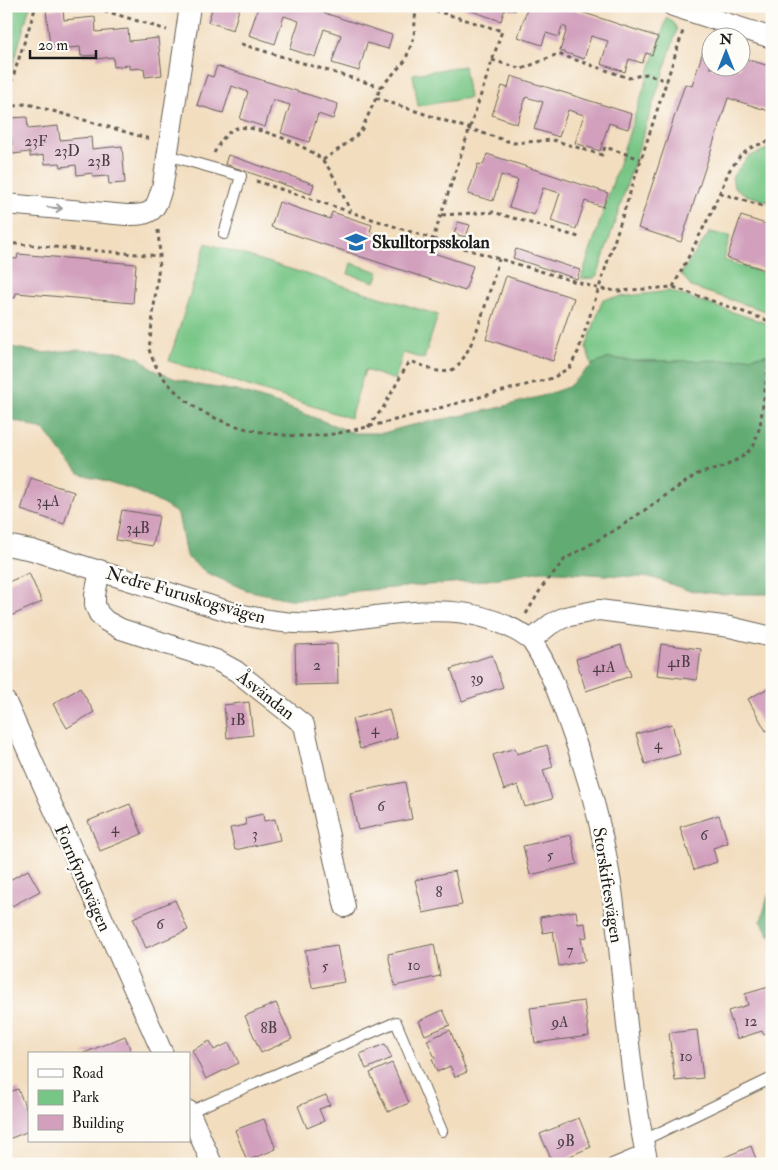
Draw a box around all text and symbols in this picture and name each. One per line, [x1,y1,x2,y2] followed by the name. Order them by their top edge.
[30,28,96,60] scale bar
[700,28,750,78] north arrow
[719,31,733,48] text: N
[38,36,68,55] text: 20 m
[25,132,48,151] house number: 23F
[54,142,80,161] house number: 23D
[87,152,111,171] house number: 23B
[46,204,62,213] one-way arrow
[343,229,369,255] school or university icon: Skulltorpsskolan
[372,231,490,254] place label: Skulltorpsskolan
[36,492,60,511] house number: 34A
[126,519,150,538] house number: 34B
[103,562,268,629] street label: Nedre Furuskogsvägen
[667,653,691,672] house number: 41B
[313,656,321,675] house number: 2
[593,658,616,677] house number: 41A
[231,665,299,725] street label: Åsvändan
[470,669,484,688] house number: 39
[230,711,246,730] house number: 1B
[371,720,380,739] house number: 4
[654,735,663,754] house number: 4
[377,797,386,816] house number: 6
[111,819,120,838] house number: 4
[49,821,116,935] street label: Fornfyndsvägen
[252,825,258,844] house number: 3
[587,826,628,945] street label: Storskiftesvägen
[700,826,709,845] house number: 6
[547,846,554,865] house number: 5
[435,883,443,902] house number: 8
[156,915,165,934] house number: 6
[567,941,574,960] house number: 7
[408,956,420,975] house number: 10
[322,957,329,976] house number: 5
[745,1012,758,1031] house number: 12
[550,1013,569,1032] house number: 9A
[261,1019,277,1038] house number: 8B
[680,1047,692,1066] house number: 10
[28,1052,190,1142] legend
[72,1064,104,1083] text: Road
[72,1088,99,1107] text: Park
[72,1114,124,1133] text: Building
[556,1132,575,1151] house number: 9B

